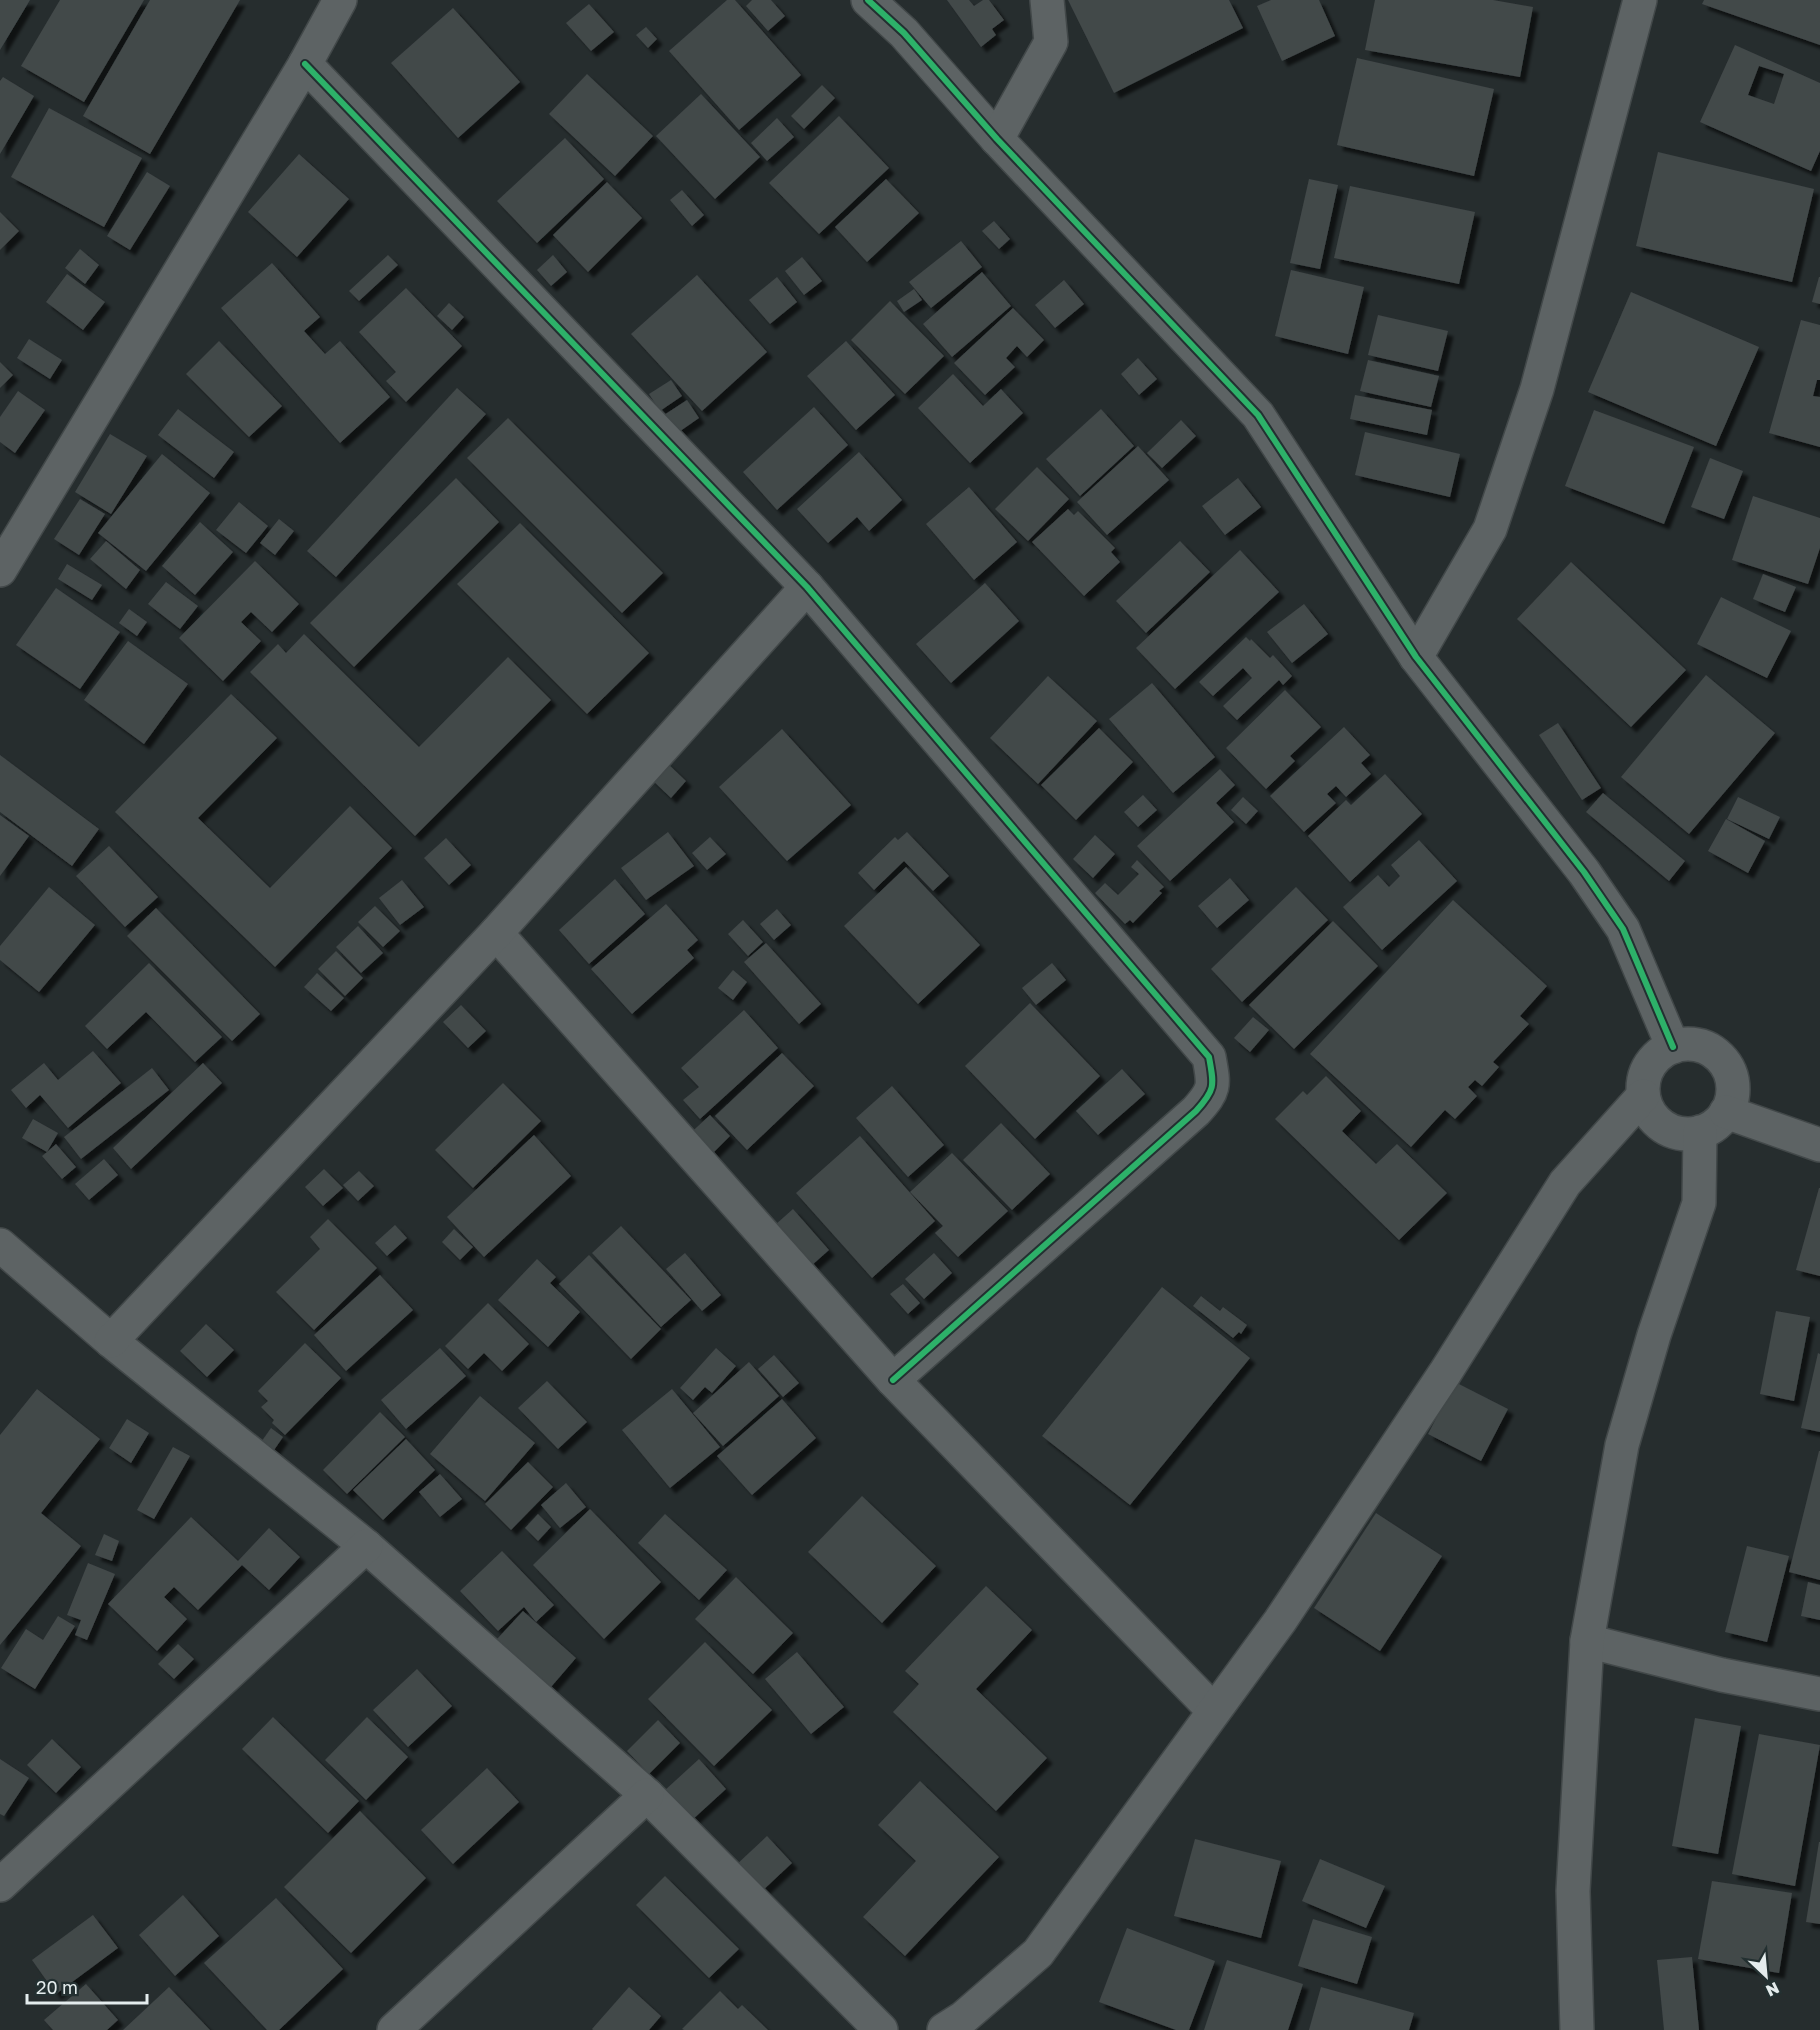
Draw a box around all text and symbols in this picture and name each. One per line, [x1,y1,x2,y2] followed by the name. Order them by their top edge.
[1736,1946,1796,2006] north arrow
[27,1967,147,2005] scale bar
[36,1976,78,1998] text: 20 m
[1763,1978,1782,2001] text: N

